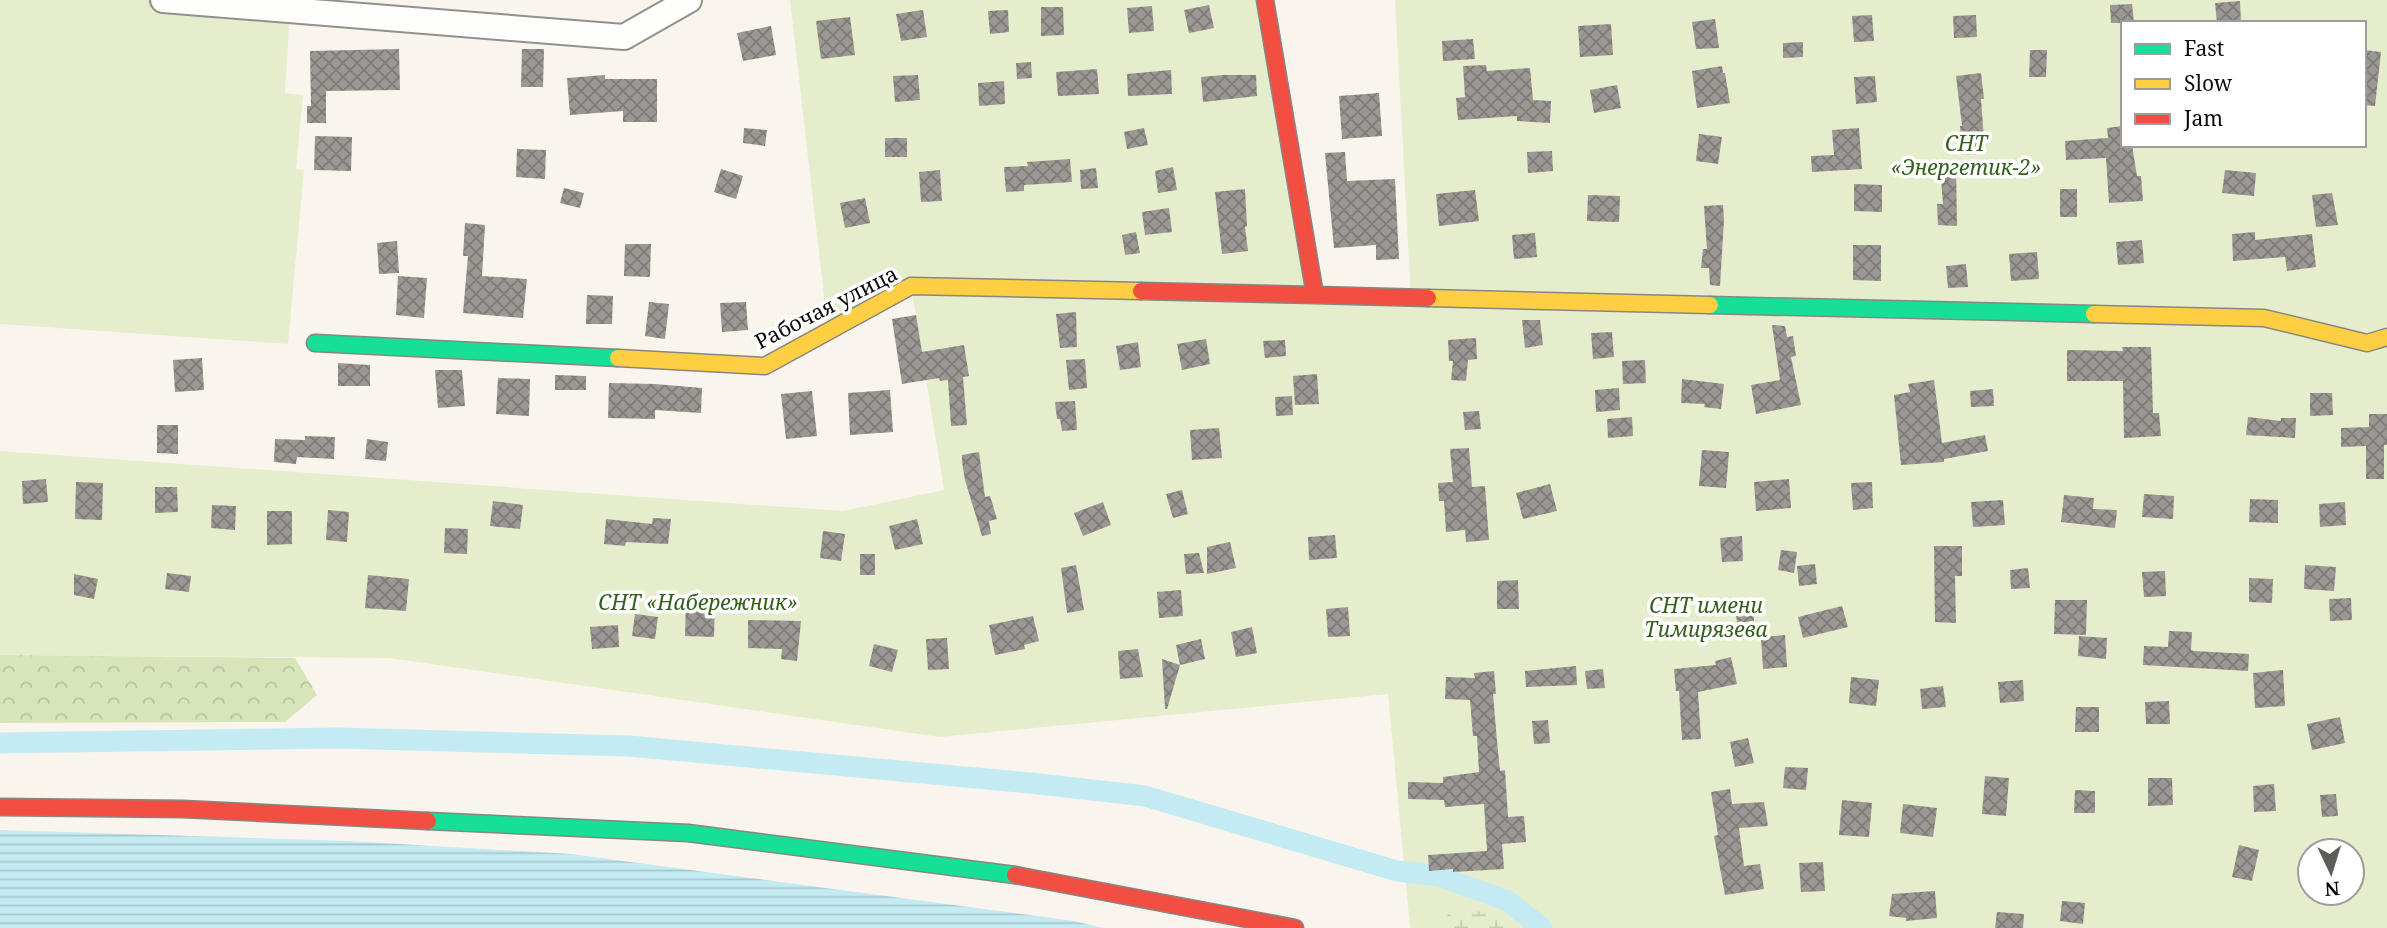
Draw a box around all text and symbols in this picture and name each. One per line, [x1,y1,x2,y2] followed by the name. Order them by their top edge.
[2121,21,2366,147] legend
[2184,34,2224,62] text: Fast
[2184,69,2233,97] text: Slow
[2183,104,2223,132] text: Jam
[1891,129,2041,181] park label: СНТ «Энергетик-2»
[750,259,902,355] street label: Рабочая улица
[598,588,798,616] park label: СНТ «Набережник»
[1644,591,1768,643] park label: СНТ имени Тимирязева
[2296,837,2366,907] north arrow
[2324,875,2341,902] text: N

